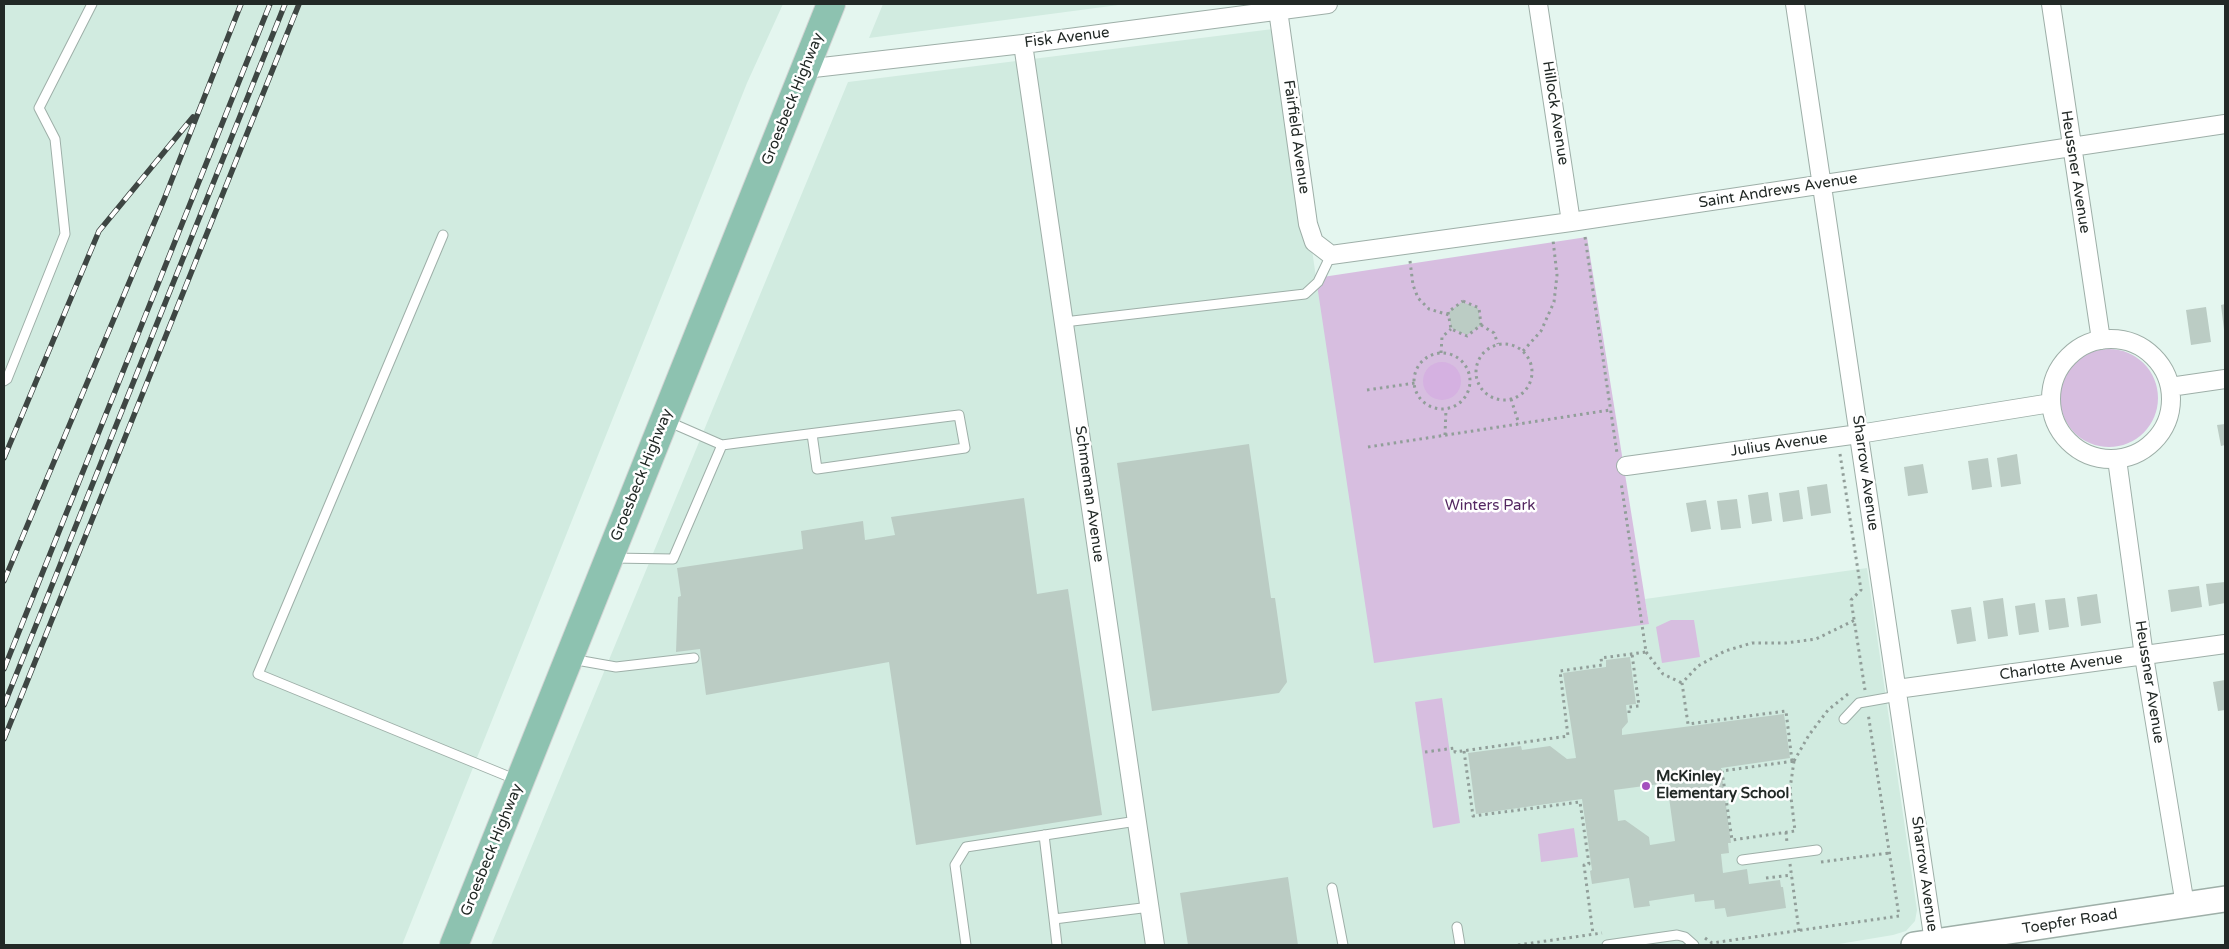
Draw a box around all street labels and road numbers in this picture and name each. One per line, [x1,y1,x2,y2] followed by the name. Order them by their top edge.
[1023,24,1111,52] street label: Fisk Avenue
[758,30,828,168] street label: Groesbeck Highway
[1538,60,1572,166] street label: Hillock Avenue
[1279,79,1313,195] street label: Fairfield Avenue
[2056,109,2094,235] street label: Heussner Avenue
[1697,170,1859,212] street label: Saint Andrews Avenue
[607,406,677,544] street label: Groesbeck Highway
[1848,414,1882,532] street label: Sharrow Avenue
[1071,425,1107,563] street label: Schmeman Avenue
[1729,429,1829,461] street label: Julius Avenue
[2130,619,2168,745] street label: Heussner Avenue
[1998,649,2124,685] street label: Charlotte Avenue
[457,781,527,919] street label: Groesbeck Highway
[1907,815,1941,933] street label: Sharrow Avenue
[2021,906,2119,938] street label: Toepfer Road

